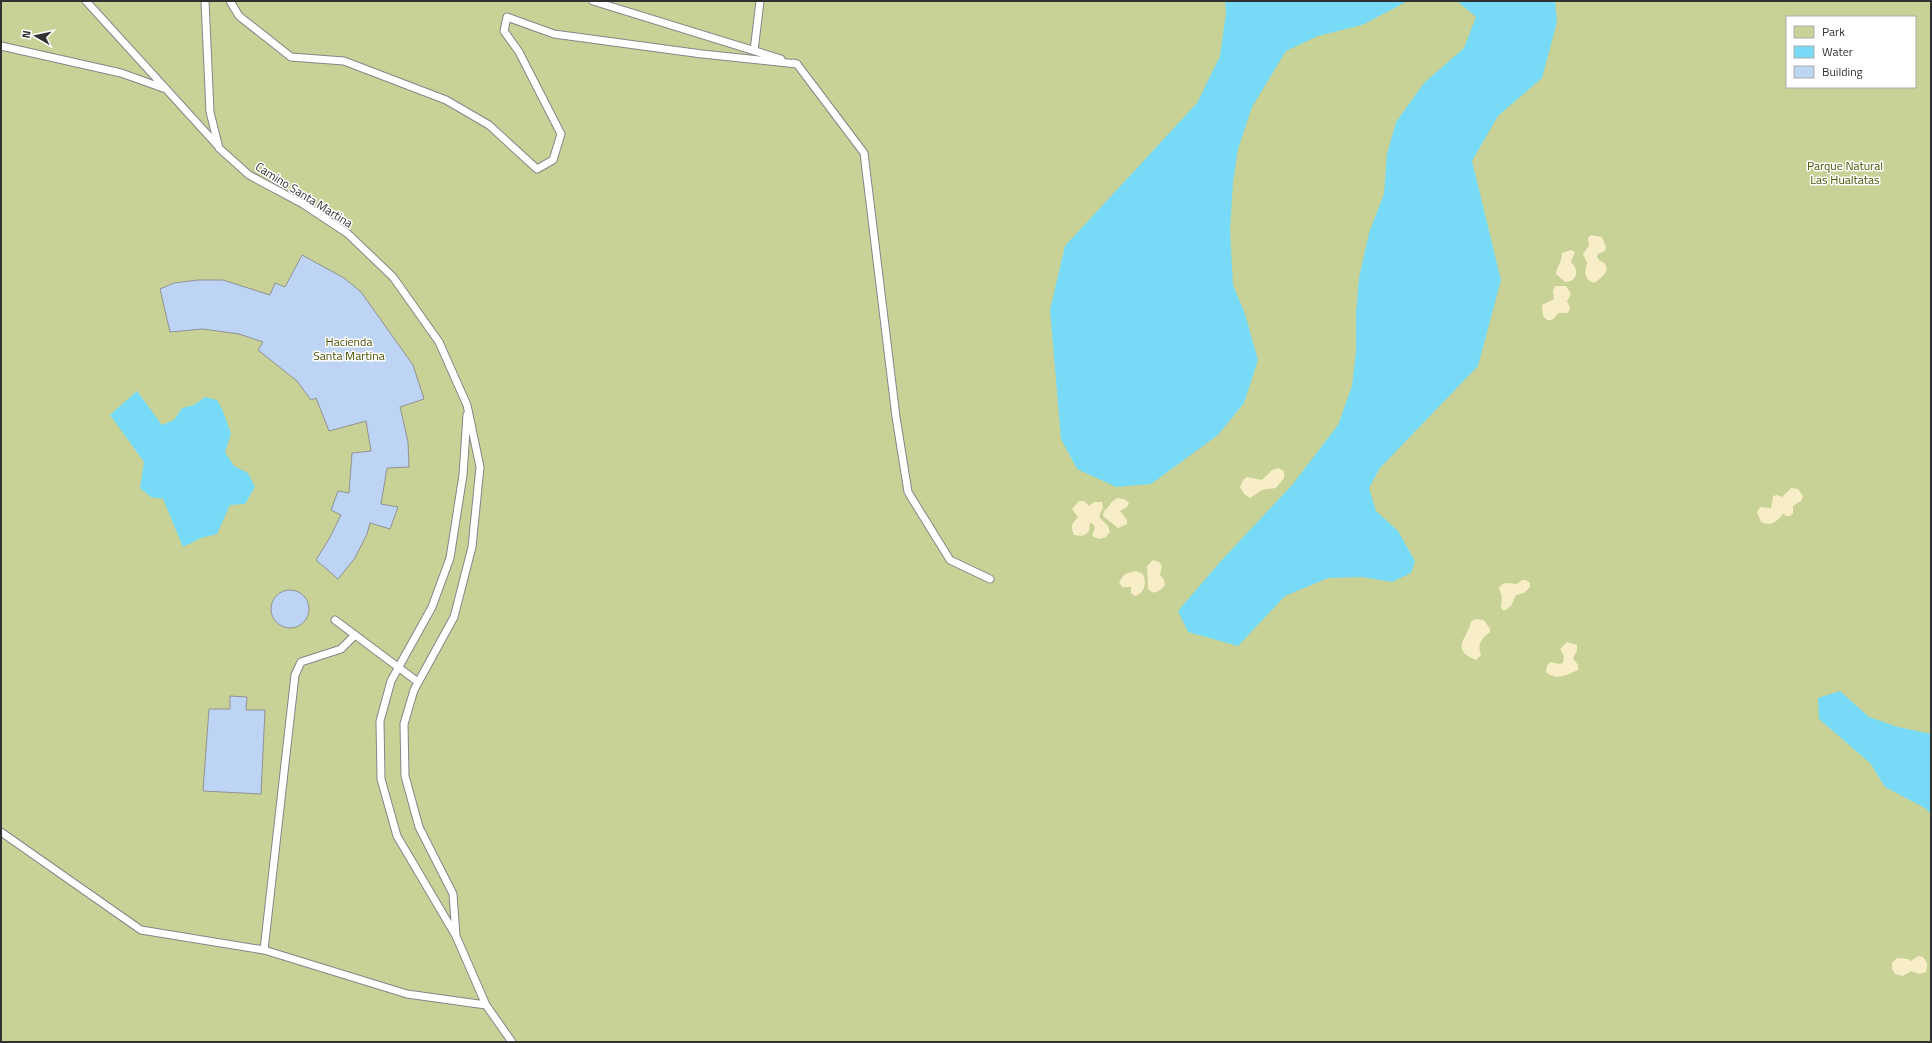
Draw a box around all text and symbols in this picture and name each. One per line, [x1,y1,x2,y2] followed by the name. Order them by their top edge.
[16,16,56,56] north arrow
[1786,16,1916,88] legend
[1822,22,1845,41] text: Park
[18,29,35,39] text: N
[1822,42,1853,61] text: Water
[1822,62,1863,81] text: Building
[1807,156,1883,189] park label: Parque Natural Las Hualtatas
[252,157,357,232] street label: Camino Santa Martina
[313,332,385,365] park label: Hacienda Santa Martina

